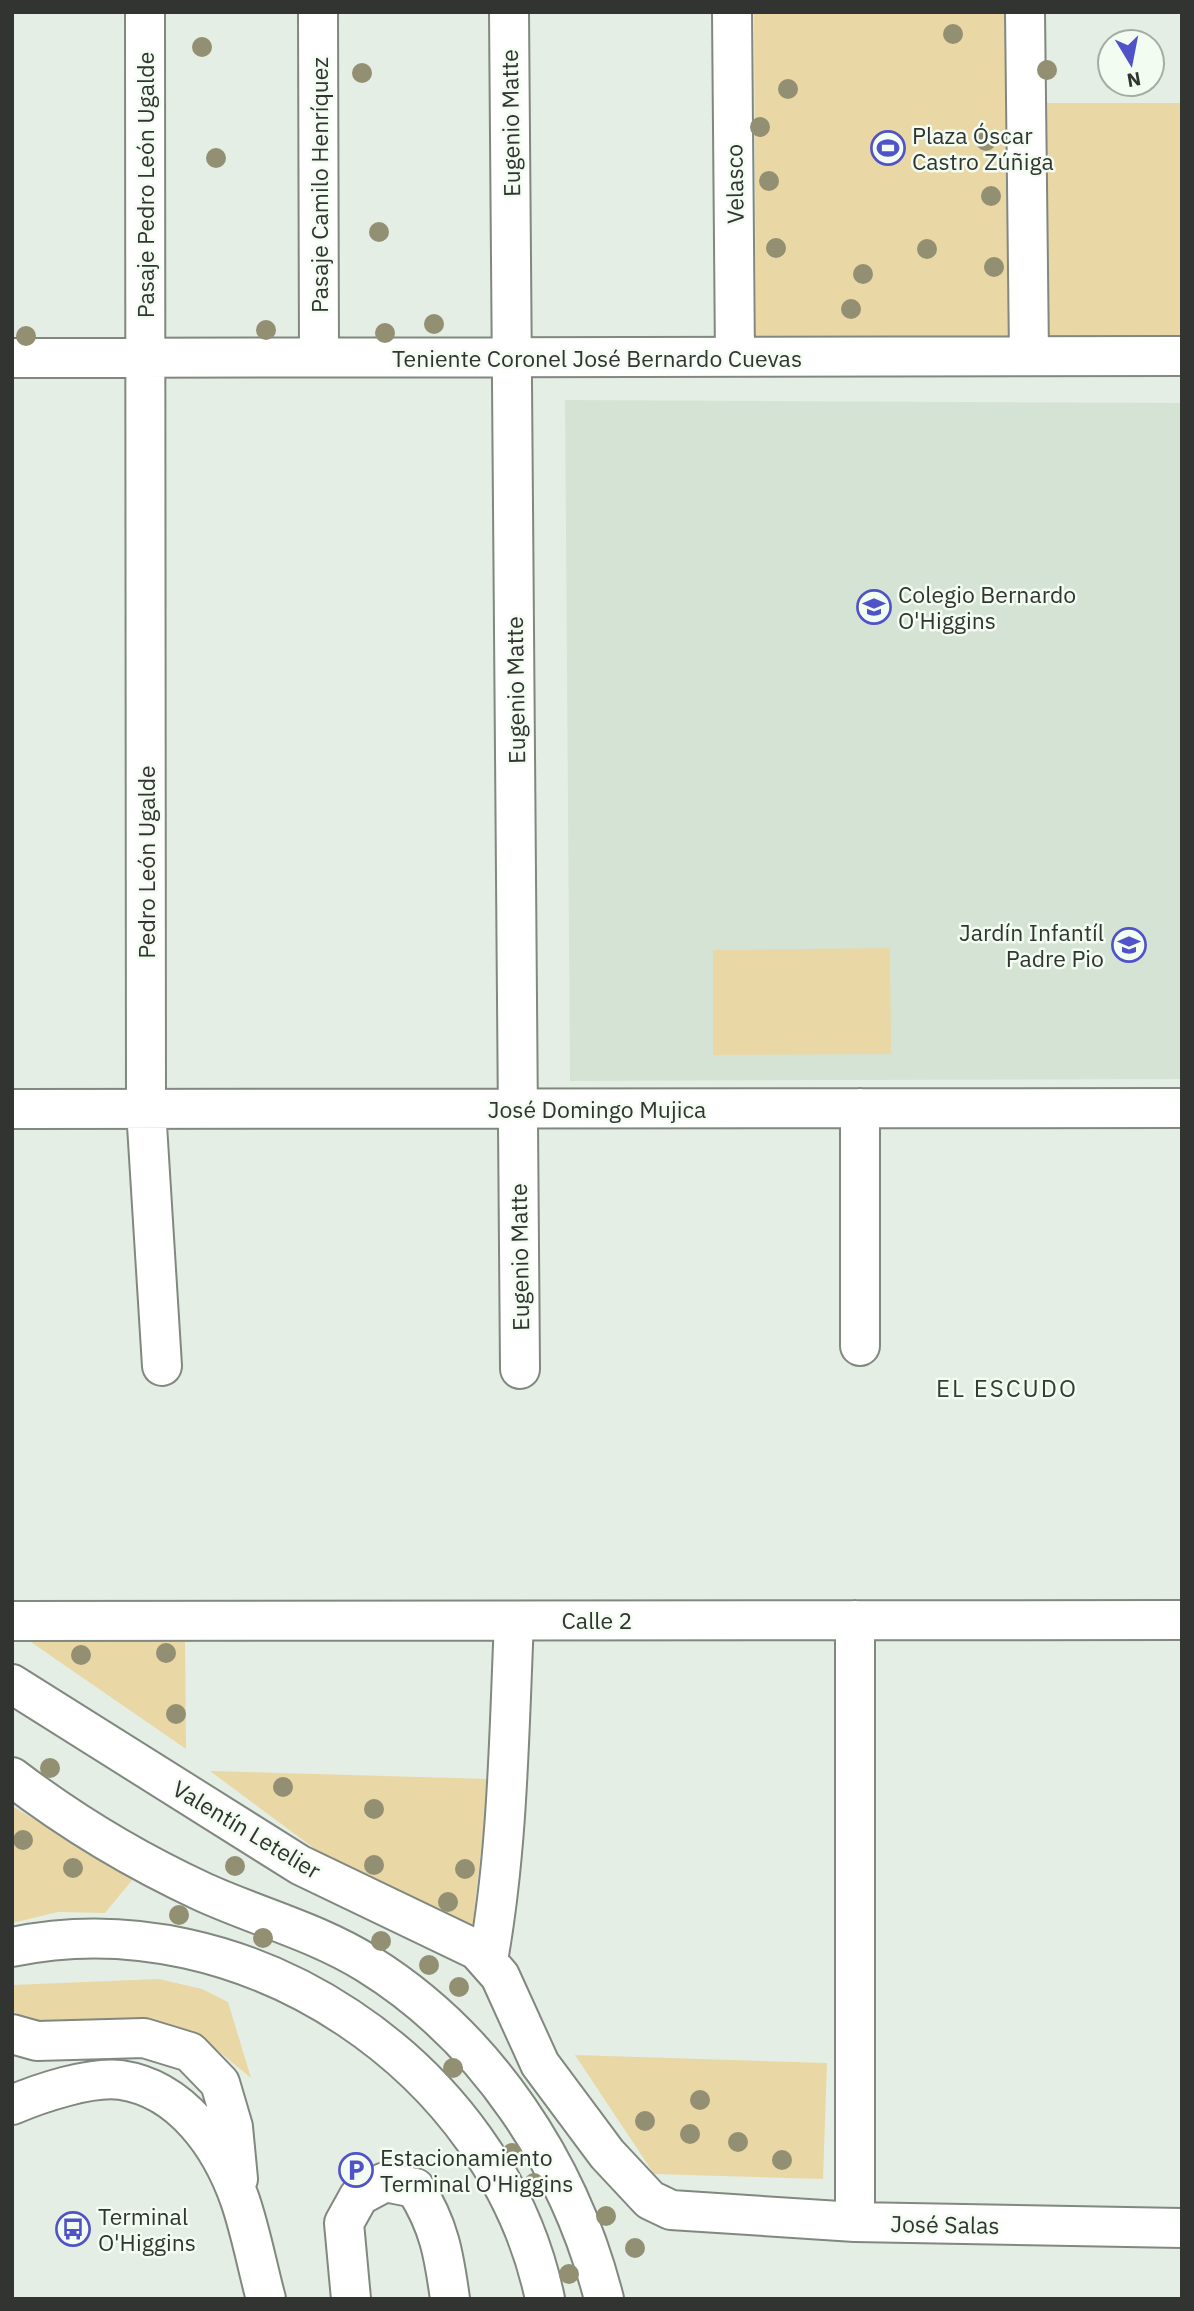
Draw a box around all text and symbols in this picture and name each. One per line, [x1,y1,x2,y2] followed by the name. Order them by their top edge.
[1096,28,1166,98] north arrow
[494,49,526,197] street label: Eugenio Matte
[130,52,160,318] street label: Pasaje Pedro León Ugalde
[304,57,334,313] street label: Pasaje Camilo Henríquez
[1125,67,1143,93] text: N
[912,120,1054,176] place label: Plaza Óscar Castro Zúñiga
[869,129,907,167] sports icon: Plaza Óscar Castro Zúñiga
[718,144,750,224] street label: Velasco
[392,343,802,373] street label: Teniente Coronel José Bernardo Cuevas
[898,579,1076,635] place label: Colegio Bernardo O'Higgins
[855,588,893,626] school or university icon: Colegio Bernardo O'Higgins
[499,616,531,764] street label: Eugenio Matte
[131,765,161,959] street label: Pedro León Ugalde
[959,917,1104,973] place label: Jardín Infantíl Padre Pio
[1110,926,1148,964] school or university icon: Jardín Infantíl Padre Pio
[488,1094,706,1124] street label: José Domingo Mujica
[503,1183,535,1331] street label: Eugenio Matte
[936,1372,1078,1404] district label: EL ESCUDO
[562,1605,632,1635] street label: Calle 2
[168,1773,327,1885] street label: Valentín Letelier
[380,2142,574,2198] place label: Estacionamiento Terminal O'Higgins
[337,2151,375,2189] parking icon: Estacionamiento Terminal O'Higgins
[98,2201,196,2257] place label: Terminal O'Higgins
[890,2208,1000,2240] street label: José Salas
[54,2210,92,2248] bus stop icon: Terminal O'Higgins

